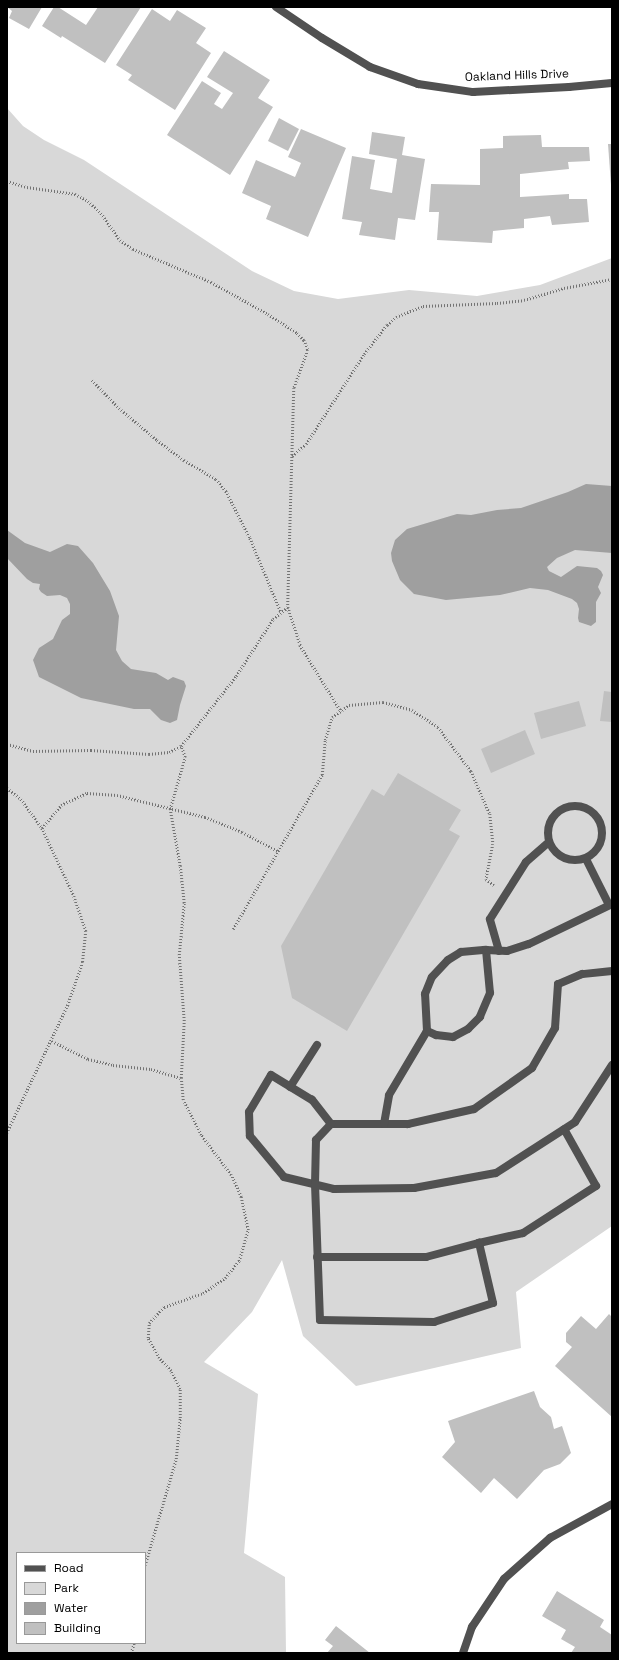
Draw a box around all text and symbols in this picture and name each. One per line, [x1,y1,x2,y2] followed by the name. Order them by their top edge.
[465,67,569,85] street label: Oakland Hills Drive
[16,1552,146,1644] legend
[54,1560,83,1576] text: Road
[54,1580,79,1596] text: Park
[54,1600,88,1616] text: Water
[54,1620,101,1636] text: Building

